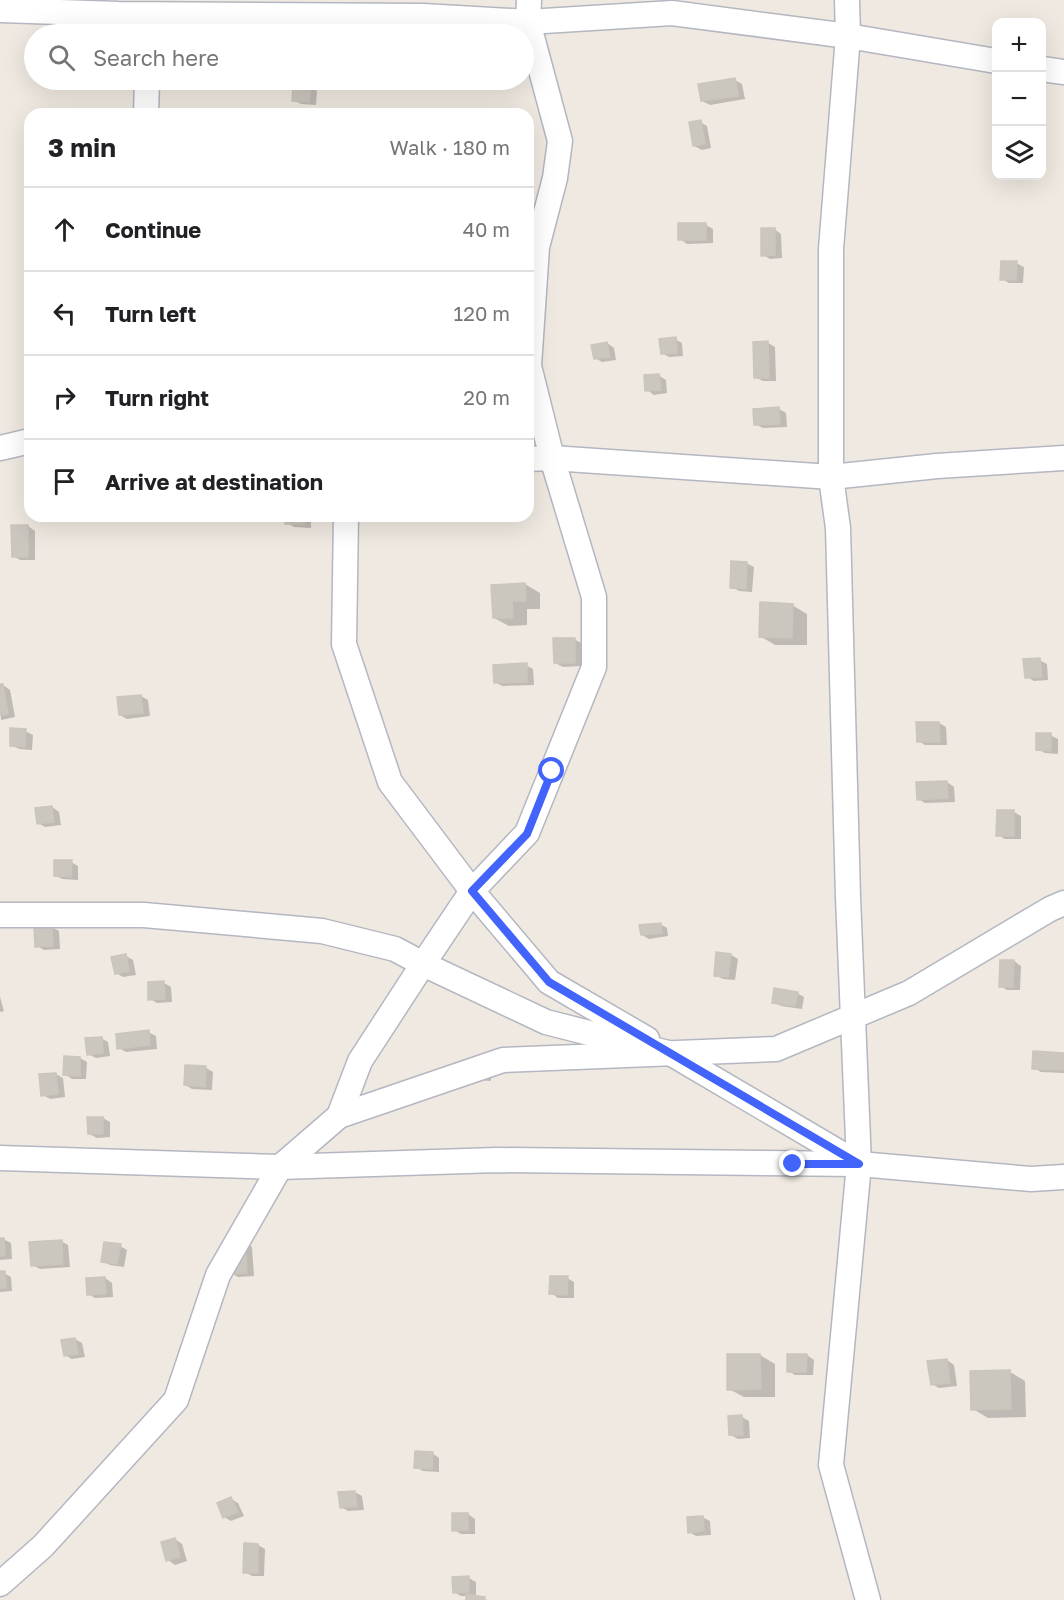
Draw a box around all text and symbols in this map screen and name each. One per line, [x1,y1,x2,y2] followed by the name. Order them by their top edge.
[992,18,1046,180] map controls
[992,18,1046,72] button: +
[24,24,534,90] search box
[45,41,78,74] icon: search
[93,44,219,71] text: Search here
[992,72,1046,126] button: −
[992,126,1046,180] button: layers
[48,132,116,163] text: 3 min
[390,135,510,159] text: Walk · 180 m
[48,213,81,246] icon: ahead
[105,216,201,243] text: Continue
[463,217,510,241] text: 40 m
[48,297,81,330] icon: left
[105,300,196,327] text: Turn left
[454,301,510,325] text: 120 m
[48,381,81,414] icon: right
[105,384,209,411] text: Turn right
[463,385,510,409] text: 20 m
[48,465,81,498] icon: arrive
[105,468,323,495] text: Arrive at destination
[538,757,564,783] route start
[779,1150,805,1176] route end

